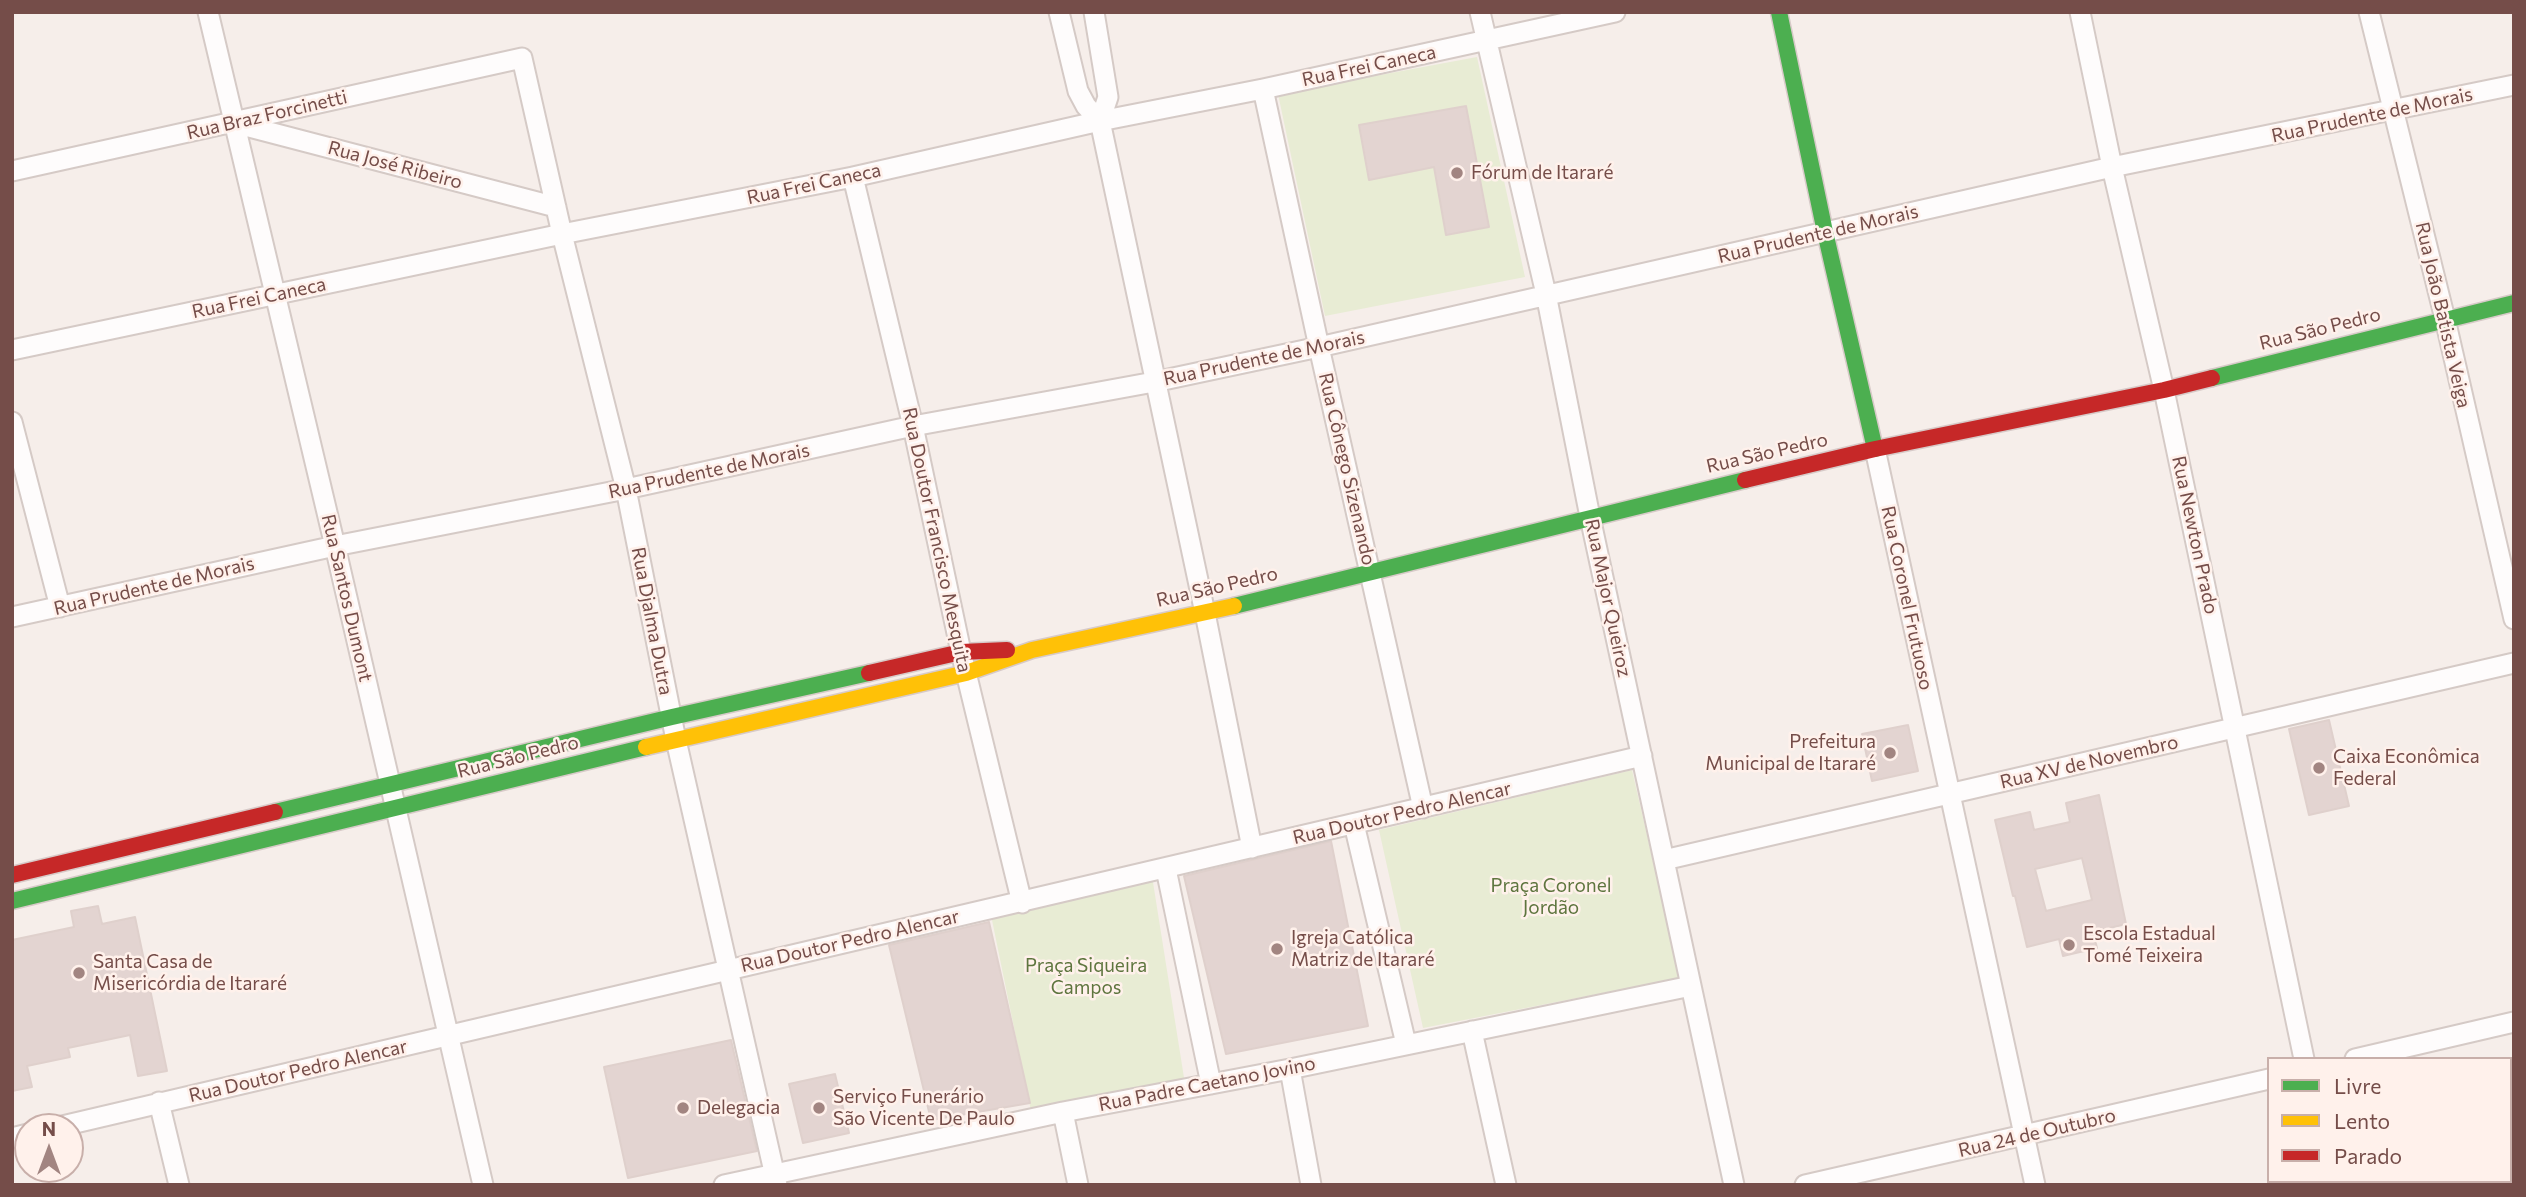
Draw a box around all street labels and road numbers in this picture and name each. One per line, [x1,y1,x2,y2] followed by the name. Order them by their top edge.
[1300,41,1438,91] street label: Rua Frei Caneca
[2269,83,2475,147] street label: Rua Prudente de Morais
[184,85,350,145] street label: Rua Braz Forcinetti
[325,136,465,194] street label: Rua José Ribeiro
[745,159,883,209] street label: Rua Frei Caneca
[1716,200,1920,268] street label: Rua Prudente de Morais
[2411,220,2475,410] street label: Rua João Batista Veiga
[190,273,328,323] street label: Rua Frei Caneca
[2257,303,2383,355] street label: Rua São Pedro
[1161,326,1367,390] street label: Rua Prudente de Morais
[1314,371,1380,567] street label: Rua Cônego Sizenando
[898,405,976,675] street label: Rua Doutor Francisco Mesquita
[1704,428,1830,478] street label: Rua São Pedro
[606,439,812,503] street label: Rua Prudente de Morais
[2167,454,2223,616] street label: Rua Newton Prado
[1876,504,1938,692] street label: Rua Coronel Frutuoso
[317,512,377,684] street label: Rua Santos Dumont
[1580,517,1636,679] street label: Rua Major Queiroz
[626,545,678,697] street label: Rua Djalma Dutra
[52,552,256,620] street label: Rua Prudente de Morais
[1154,562,1280,612] street label: Rua São Pedro
[1998,730,2180,794] street label: Rua XV de Novembro
[455,731,581,783] street label: Rua São Pedro
[1290,777,1514,849] street label: Rua Doutor Pedro Alencar
[738,905,962,977] street label: Rua Doutor Pedro Alencar
[186,1035,410,1107] street label: Rua Doutor Pedro Alencar
[1097,1052,1317,1116] street label: Rua Padre Caetano Jovino
[1956,1104,2118,1162] street label: Rua 24 de Outubro

